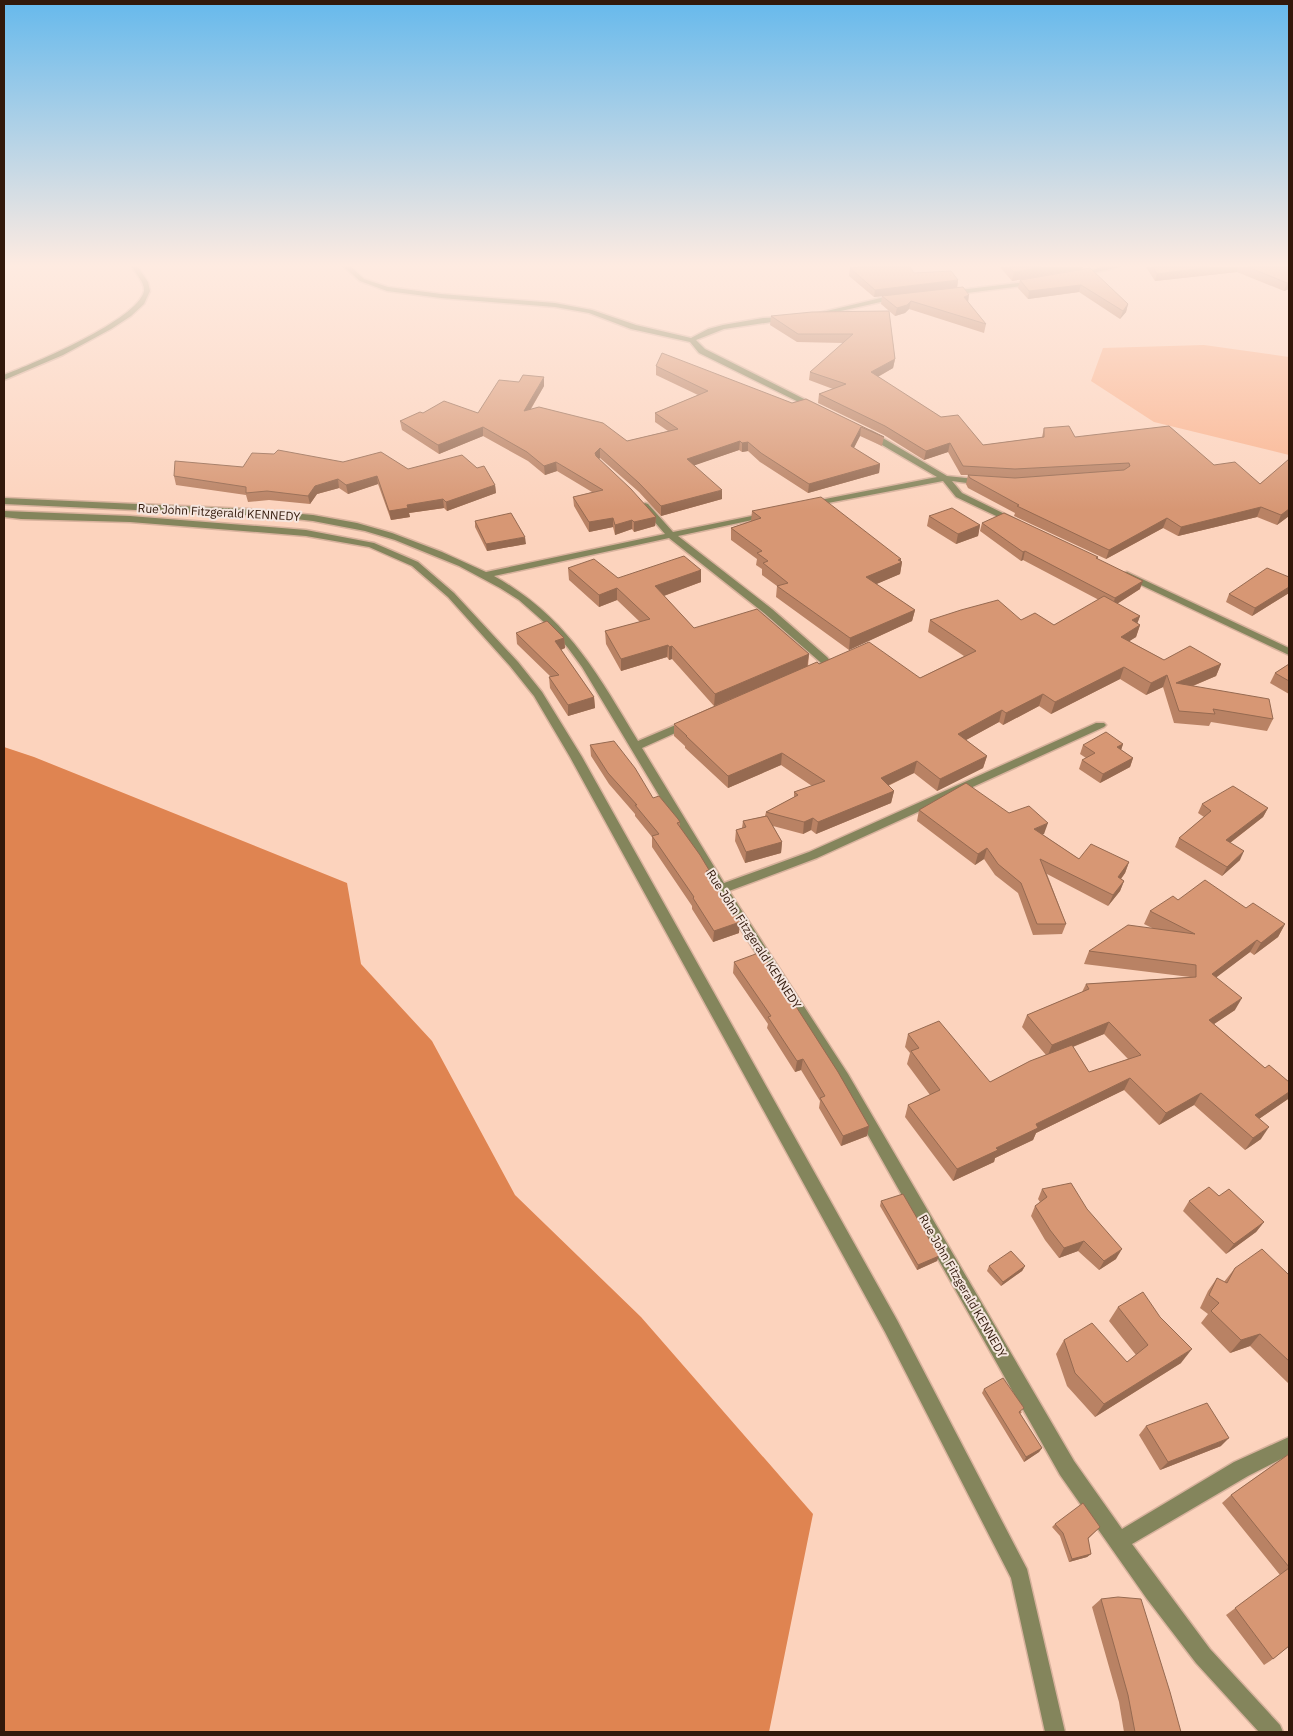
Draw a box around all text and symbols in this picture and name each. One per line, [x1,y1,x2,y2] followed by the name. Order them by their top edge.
[137,500,301,524] street label: Rue John Fitzgerald KENNEDY
[703,867,805,1011] street label: Rue John Fitzgerald KENNEDY
[916,1212,1010,1360] street label: Rue John Fitzgerald KENNEDY

